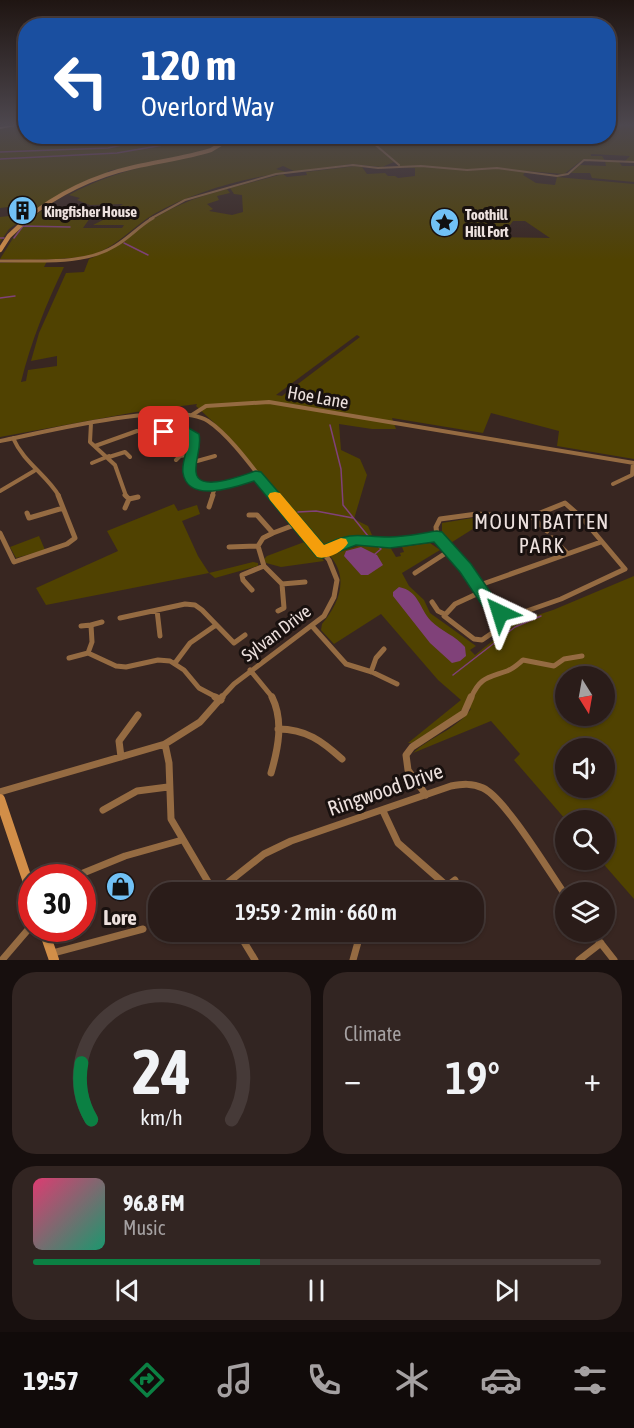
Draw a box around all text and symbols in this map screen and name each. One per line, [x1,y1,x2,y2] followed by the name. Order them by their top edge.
[141,41,236,89] text: 120 m
[42,42,120,120] icon: left
[141,91,274,122] text: Overlord Way
[7,195,39,227] building icon: Kingfisher House
[44,203,137,220] place label: Kingfisher House
[465,206,509,240] place label: Toothill Hill Fort
[428,207,460,239] place icon: Toothill Hill Fort
[286,381,350,413] street label: Hoe Lane
[138,406,189,457] pin
[147,415,180,448] icon: arrive
[474,509,610,557] district label: MOUNTBATTEN PARK
[468,581,532,645] position arrow
[237,600,315,666] street label: Sylvan Drive
[555,666,615,726] north arrow
[555,666,615,942] map controls
[555,738,615,798] button: sound
[324,758,446,820] street label: Ringwood Drive
[555,810,615,870] button: search
[18,864,96,942] speed limit sign: 30
[104,870,136,902] shop icon: Lore
[555,882,615,942] button: layers
[235,899,397,925] text: 19:59 · 2 min · 660 m
[103,905,137,929] place label: Lore
[344,1022,401,1045] text: Climate
[132,1036,191,1107] text: 24
[445,1052,500,1104] text: 19°
[344,1060,361,1098] text: −
[584,1060,601,1098] text: +
[140,1105,183,1130] text: km/h
[123,1190,185,1216] text: 96.8 FM
[123,1216,165,1239] text: Music
[111,1274,144,1307] icon: previous
[300,1274,333,1307] icon: pause
[490,1274,523,1307] icon: next
[126,1359,168,1401] icon: directions
[214,1359,256,1401] icon: music
[303,1359,345,1401] icon: phone
[391,1359,433,1401] icon: climate
[480,1359,522,1401] icon: car
[569,1359,611,1401] icon: filters
[23,1365,79,1396] text: 19:57

